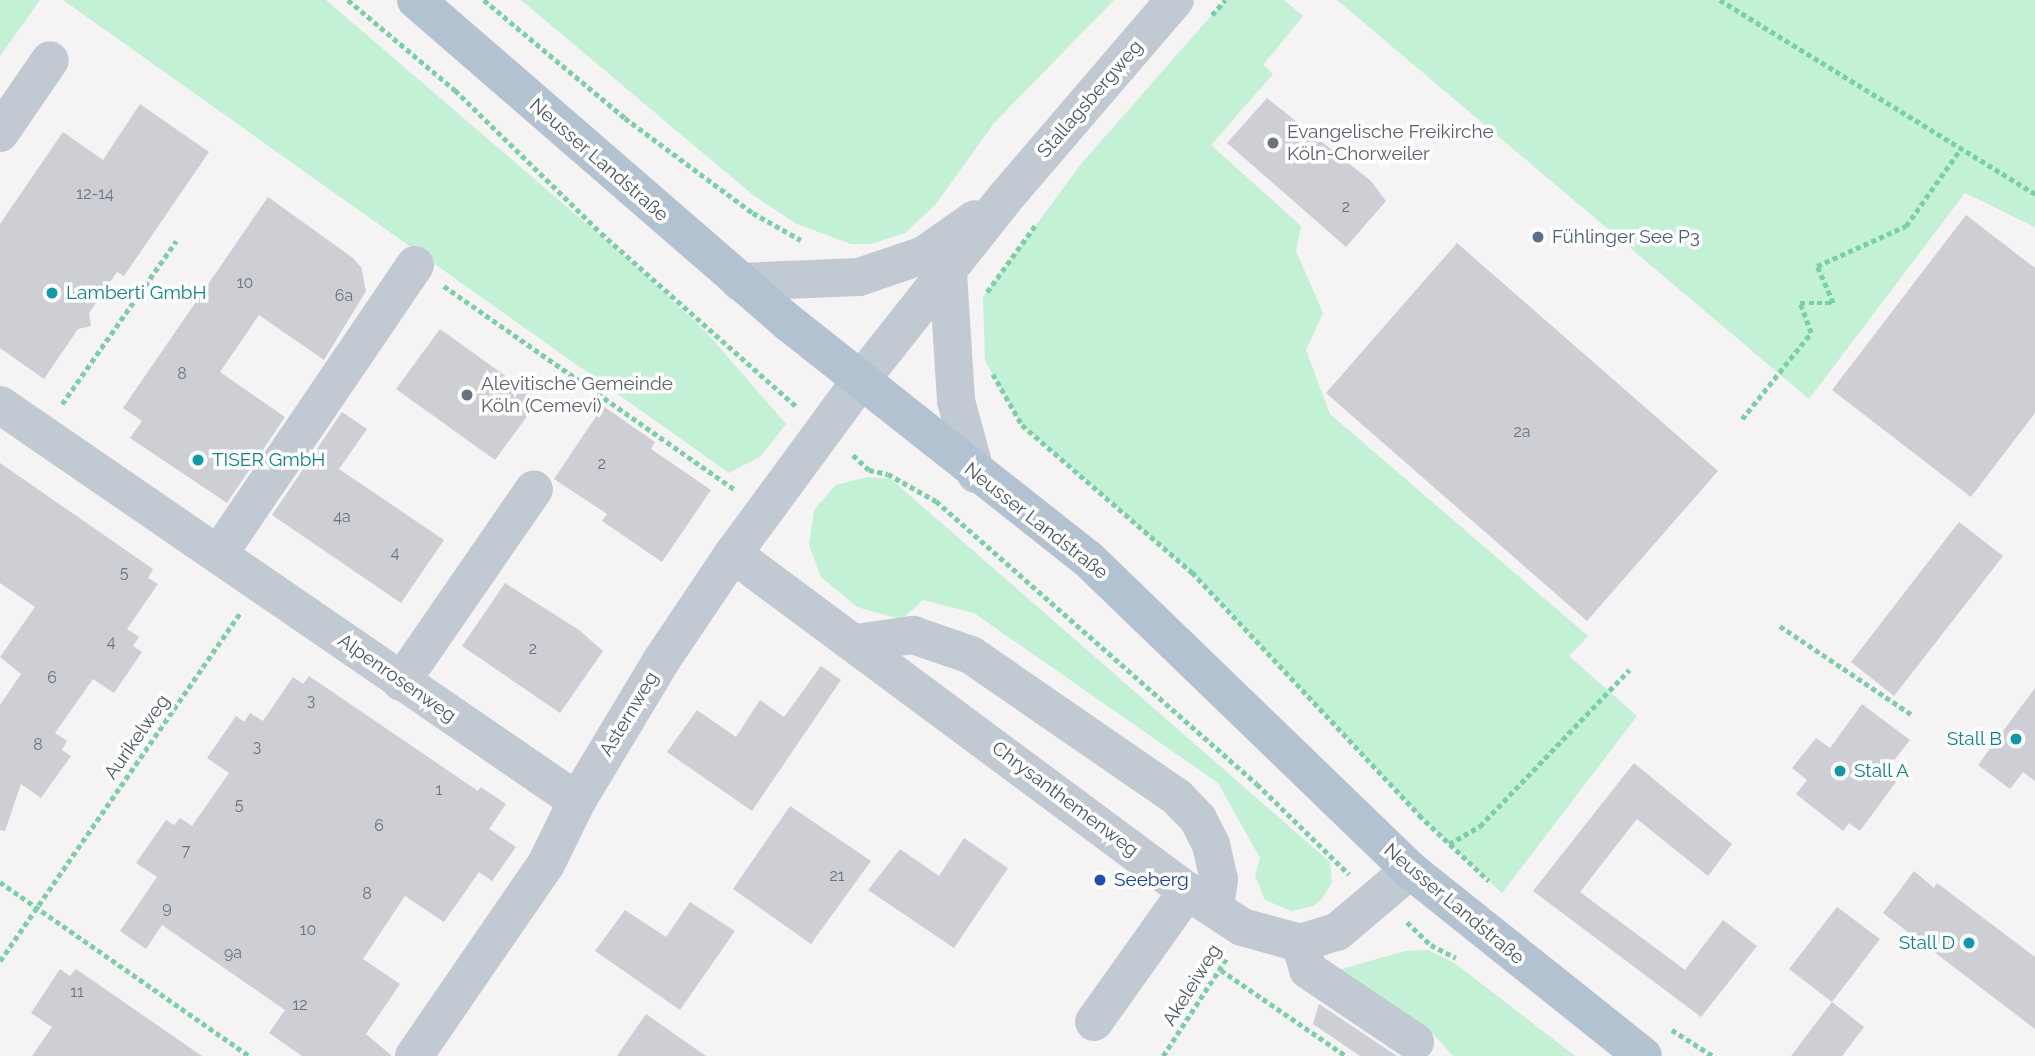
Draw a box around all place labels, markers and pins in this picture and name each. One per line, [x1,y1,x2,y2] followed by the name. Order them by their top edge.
[1287,121,1494,165] place label: Evangelische Freikirche Köln-Chorweiler
[1265,135,1281,151] marker: Evangelische Freikirche Köln-Chorweiler
[1552,226,1700,248] place label: Fühlinger See P3
[1530,229,1546,245] marker: Fühlinger See P3
[66,282,206,304] place label: Lamberti GmbH
[44,285,60,301] marker: Lamberti GmbH
[481,373,673,417] place label: Alevitische Gemeinde Köln (Cemevi)
[459,387,475,403] marker: Alevitische Gemeinde Köln (Cemevi)
[212,449,325,471] place label: TISER GmbH
[190,452,206,468] marker: TISER GmbH
[1946,728,2002,750] place label: Stall B
[2008,731,2024,747] marker: Stall B
[1854,760,1910,782] place label: Stall A
[1832,763,1848,779] marker: Stall A
[1114,869,1189,891] place label: Seeberg
[1092,872,1108,888] marker: Seeberg
[1898,932,1955,954] place label: Stall D
[1961,935,1977,951] marker: Stall D

